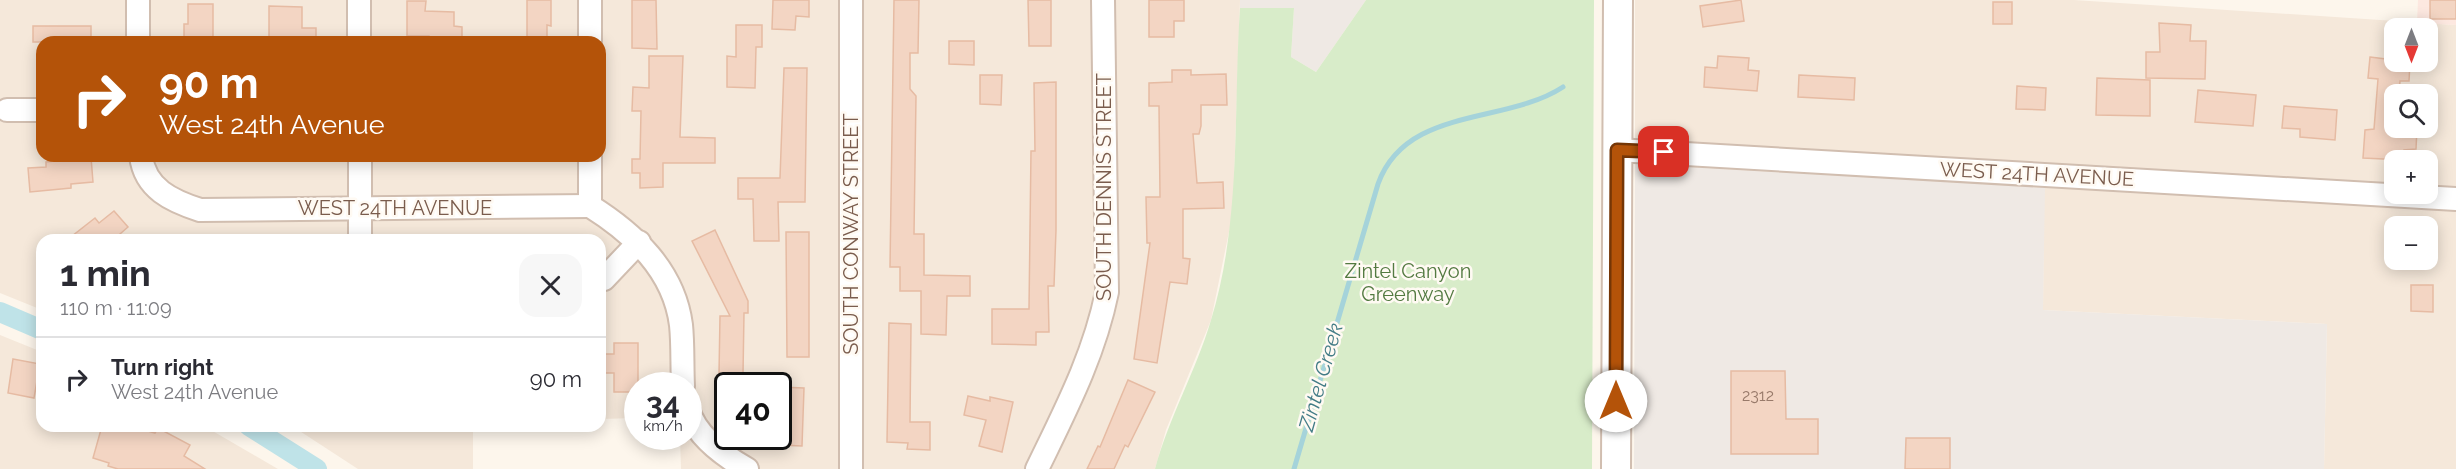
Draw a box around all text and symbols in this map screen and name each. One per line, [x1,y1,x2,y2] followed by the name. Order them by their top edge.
[2384,18,2438,72] north arrow
[2384,18,2438,270] map controls
[159,59,259,108] text: 90 m
[60,60,138,138] icon: right
[1092,73,1116,301] street label: SOUTH DENNIS STREET
[2384,84,2438,138] button: search
[159,109,385,140] text: West 24th Avenue
[839,113,863,355] street label: SOUTH CONWAY STREET
[1638,126,1689,177] pin
[1647,135,1680,168] icon: arrive
[2384,150,2438,204] button: +
[1939,157,2135,191] street label: WEST 24TH AVENUE
[298,196,492,220] street label: WEST 24TH AVENUE
[2384,216,2438,270] button: −
[60,252,151,294] text: 1 min
[519,254,582,317] button: close
[1345,259,1471,306] park label: Zintel Canyon Greenway
[60,296,172,320] text: 110 m · 11:09
[1293,320,1348,435] water label: Zintel Creek
[111,354,214,380] text: Turn right
[60,363,93,396] icon: right
[530,366,582,392] text: 90 m
[1584,369,1648,433] position arrow
[714,372,792,450] speed limit sign: 40
[111,380,278,404] text: West 24th Avenue
[646,386,680,421] text: 34
[1742,386,1774,405] house number: 2312
[643,417,683,435] text: km/h

